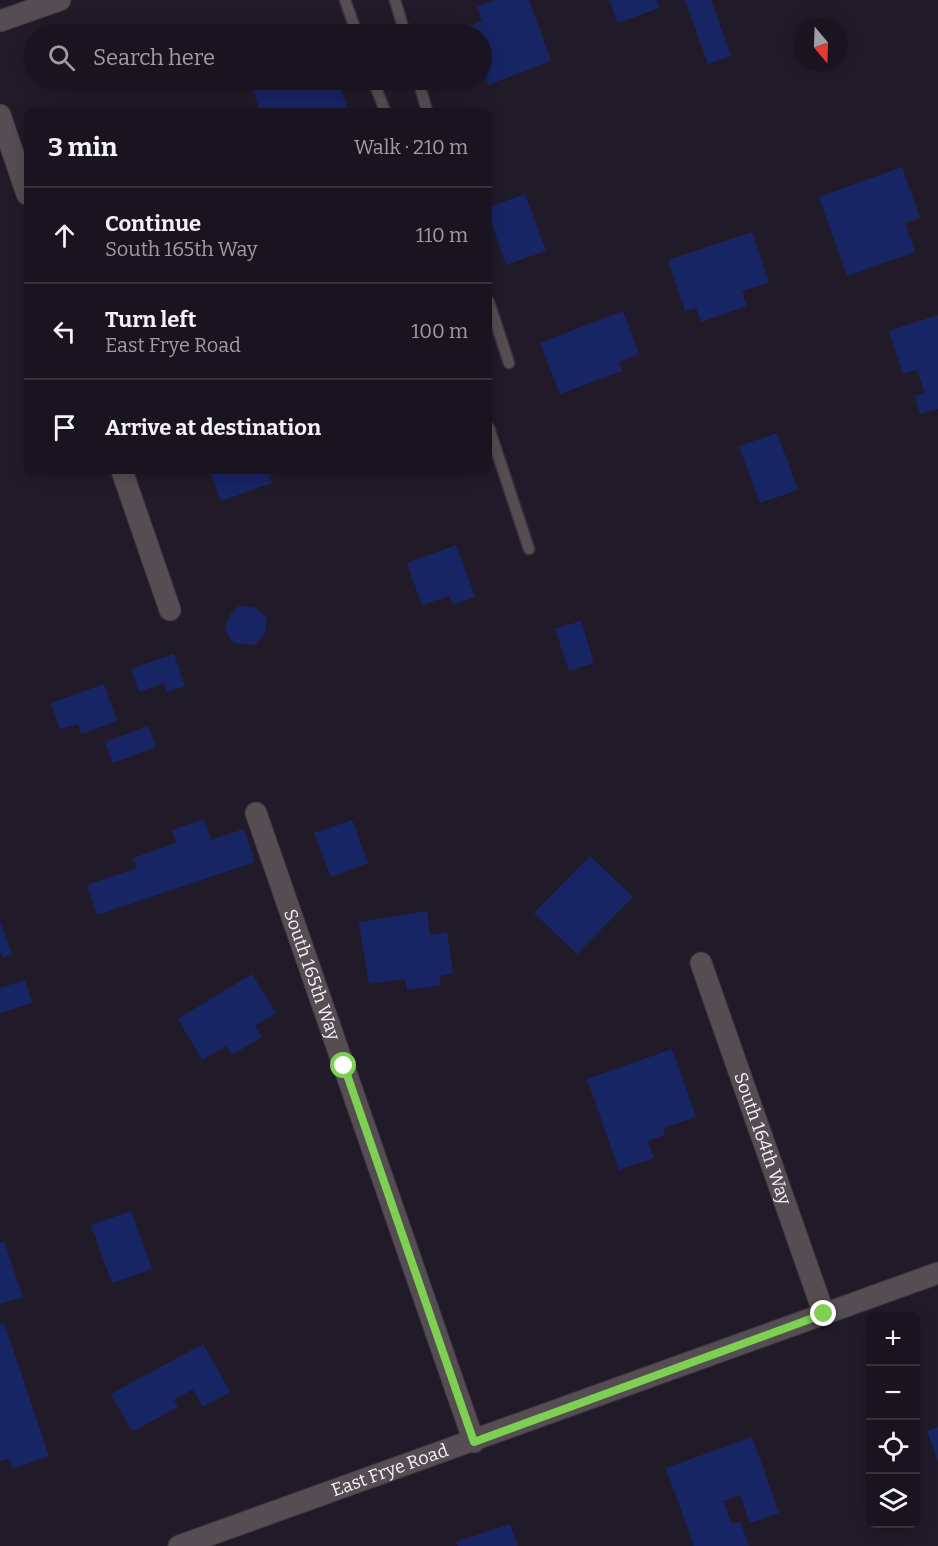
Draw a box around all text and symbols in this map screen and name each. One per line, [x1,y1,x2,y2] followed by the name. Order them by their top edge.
[794,18,848,72] north arrow
[24,24,492,90] search box
[45,41,78,74] icon: search
[93,44,215,71] text: Search here
[48,132,117,163] text: 3 min
[354,135,468,159] text: Walk · 210 m
[105,210,201,237] text: Continue
[48,219,81,252] icon: ahead
[416,223,468,247] text: 110 m
[105,237,257,261] text: South 165th Way
[105,306,197,333] text: Turn left
[48,315,81,348] icon: left
[411,319,468,343] text: 100 m
[105,333,241,357] text: East Frye Road
[48,411,81,444] icon: arrive
[105,414,321,441] text: Arrive at destination
[279,906,345,1044] street label: South 165th Way
[330,1052,356,1078] route start
[729,1069,796,1208] street label: South 164th Way
[810,1300,836,1326] route end
[866,1312,920,1528] map controls
[866,1312,920,1366] button: +
[866,1366,920,1420] button: −
[866,1420,920,1474] button: locate
[328,1439,451,1501] street label: East Frye Road
[866,1474,920,1528] button: layers

